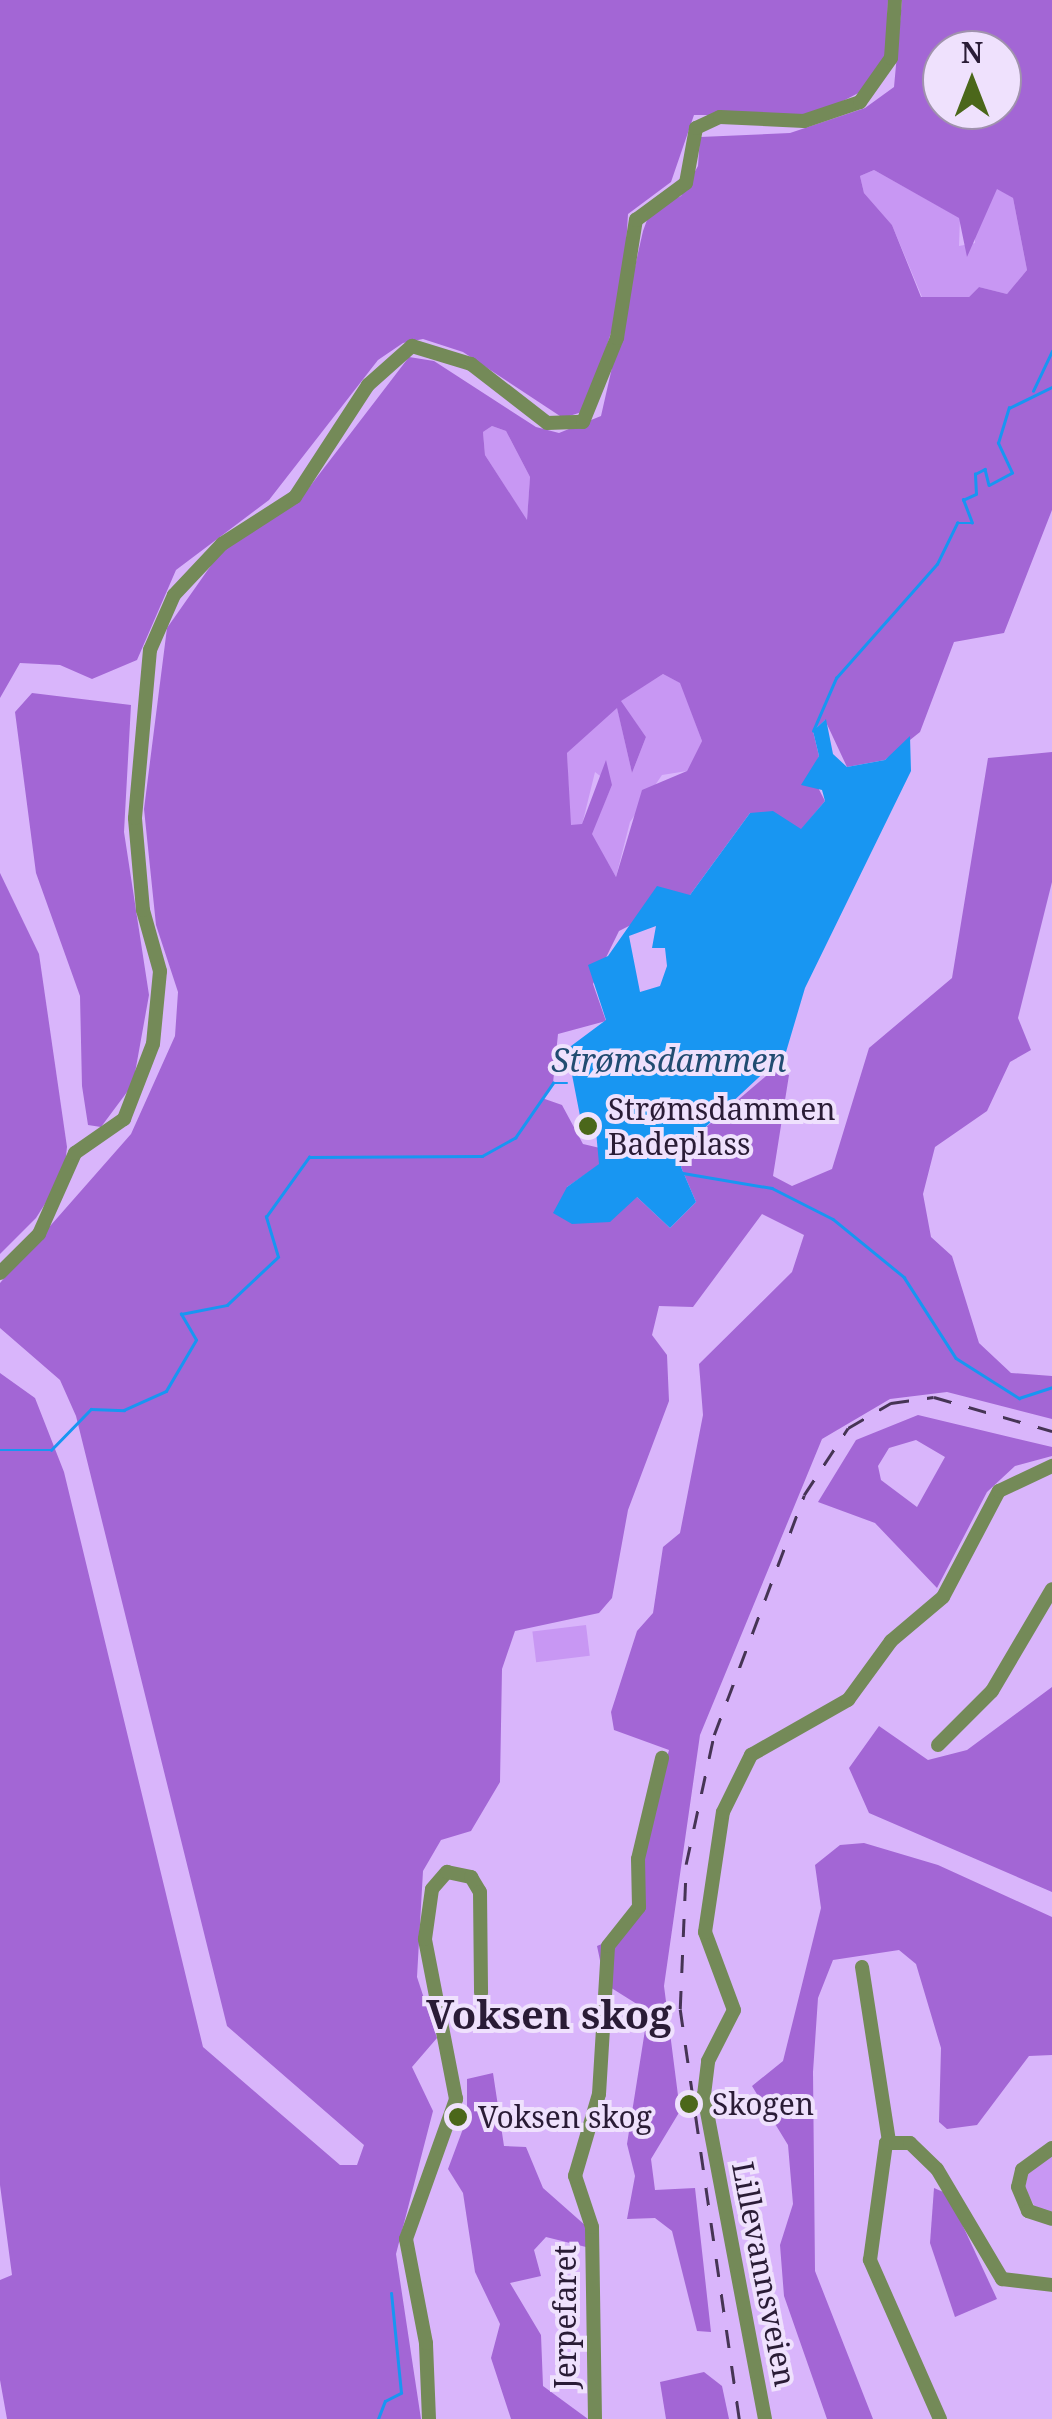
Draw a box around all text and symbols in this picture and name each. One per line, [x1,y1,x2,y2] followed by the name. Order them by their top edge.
[922,30,1022,130] north arrow
[961,33,983,71] text: N
[552,1041,786,1079] water label: Strømsdammen
[608,1091,836,1162] place label: Strømsdammen Badeplass
[577,1115,599,1137] marker: Strømsdammen Badeplass
[426,1990,672,2038] district label: Voksen skog
[712,2086,814,2122] place label: Skogen
[676,2091,702,2117] marker: Skogen
[478,2099,652,2135] place label: Voksen skog
[447,2106,469,2128] marker: Voksen skog
[725,2159,803,2389] street label: Lillevannsveien
[547,2245,583,2389] street label: Jerpefaret

